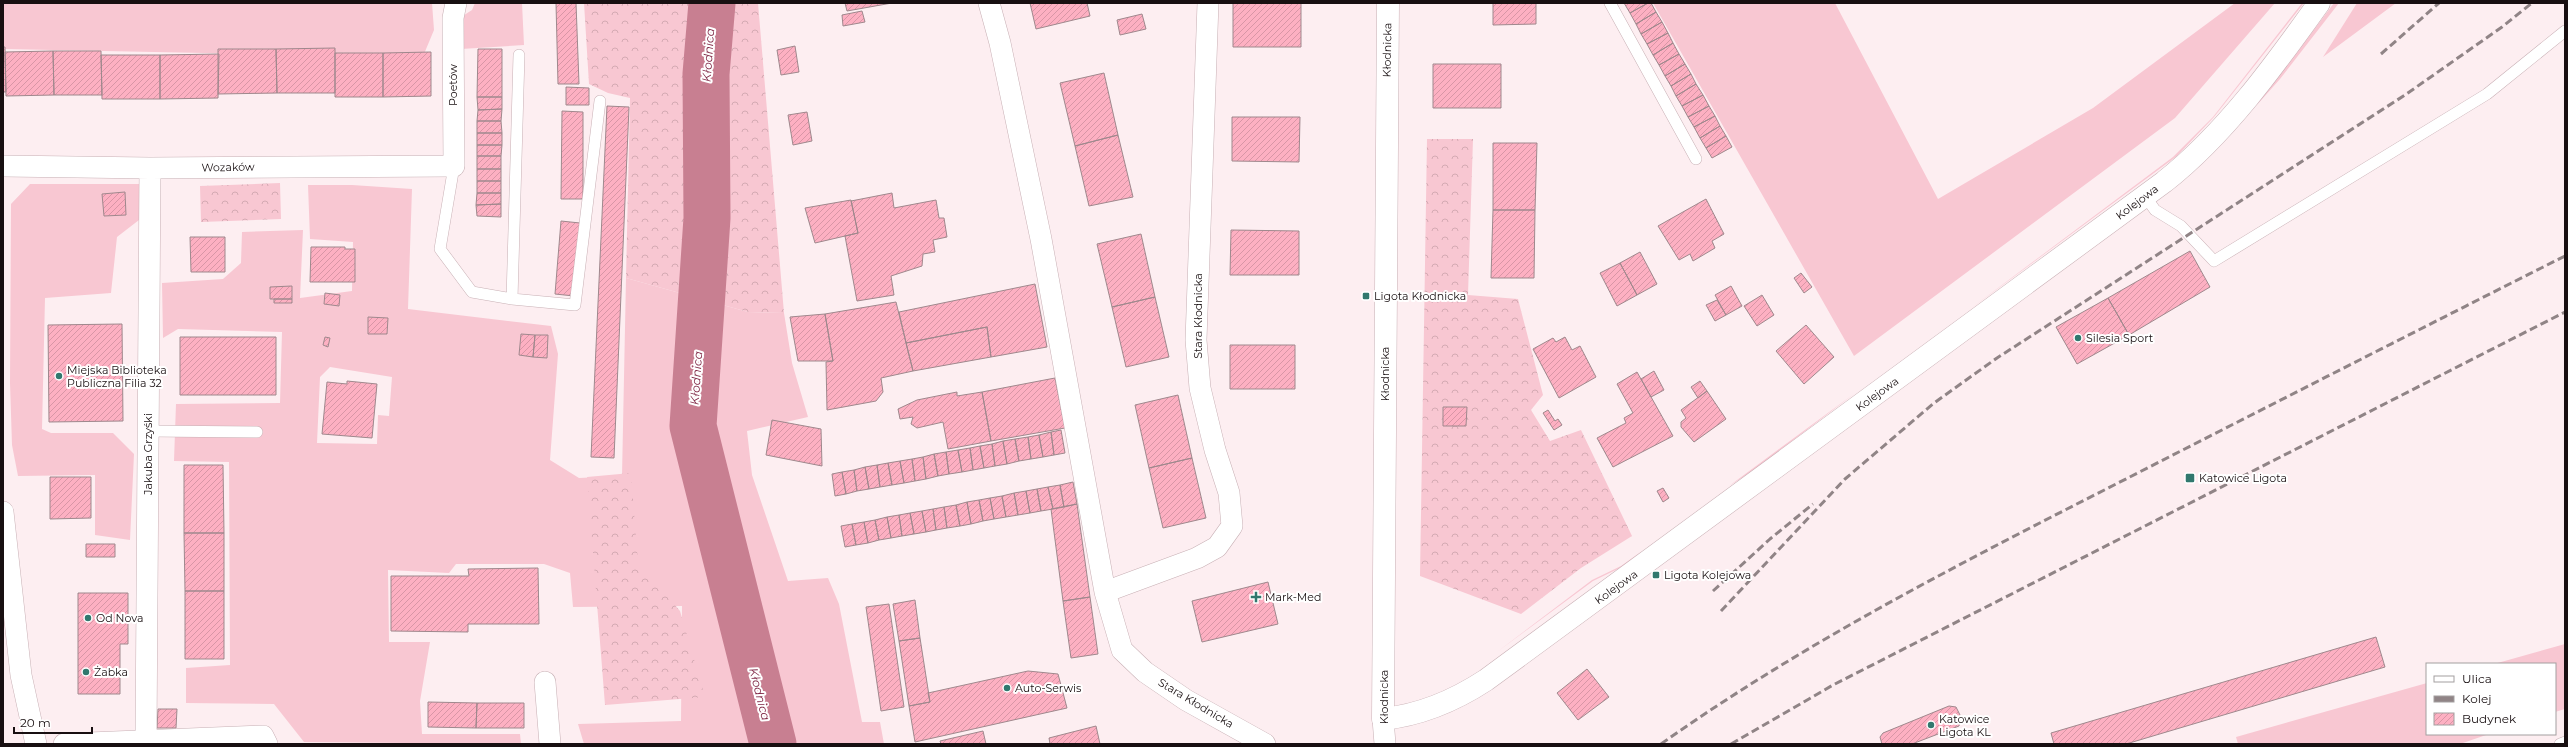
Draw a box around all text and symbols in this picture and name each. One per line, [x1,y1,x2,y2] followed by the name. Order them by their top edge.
[1380,23,1394,77] street label: Kłodnicka
[699,28,717,82] water label: Kłodnica
[446,64,460,106] street label: Poetów
[201,160,255,174] street label: Wozaków
[2113,181,2161,223] street label: Kolejowa
[1191,273,1205,359] street label: Stara Kłodnicka
[1374,289,1466,303] place label: Ligota Kłodnicka
[1361,291,1371,301] marker: Ligota Kłodnicka
[2086,331,2154,345] place label: Silesia Sport
[2073,333,2083,343] marker: Silesia Sport
[1378,347,1392,401] street label: Kłodnicka
[687,351,705,405] water label: Kłodnica
[67,363,167,390] place label: Miejska Biblioteka Publiczna Filia 32
[54,371,64,381] marker: Miejska Biblioteka Publiczna Filia 32
[1853,374,1901,414] street label: Kolejowa
[141,413,155,496] street label: Jakuba Grzyśki
[2199,471,2287,485] place label: Katowice Ligota
[2184,472,2196,484] marker: Katowice Ligota
[1592,567,1640,607] street label: Kolejowa
[1664,568,1751,582] place label: Ligota Kolejowa
[1651,570,1661,580] marker: Ligota Kolejowa
[1265,590,1321,604] place label: Mark-Med
[1250,591,1262,603] marker: Mark-Med
[96,611,143,625] place label: Od Nova
[83,613,93,623] marker: Od Nova
[2426,663,2556,735] legend
[94,665,128,679] place label: Żabka
[746,666,774,722] water label: Kłodnica
[81,667,91,677] marker: Żabka
[1377,670,1391,724] street label: Kłodnicka
[2462,671,2492,686] text: Ulica
[1156,675,1236,731] street label: Stara Kłodnicka
[1015,681,1082,695] place label: Auto-Serwis
[1002,683,1012,693] marker: Auto-Serwis
[2462,691,2491,706] text: Kolej
[14,709,92,735] scale bar
[2462,711,2517,726] text: Budynek
[1939,712,1991,739] place label: Katowice Ligota KL
[20,715,51,730] text: 20 m
[1926,720,1936,730] marker: Katowice Ligota KL

